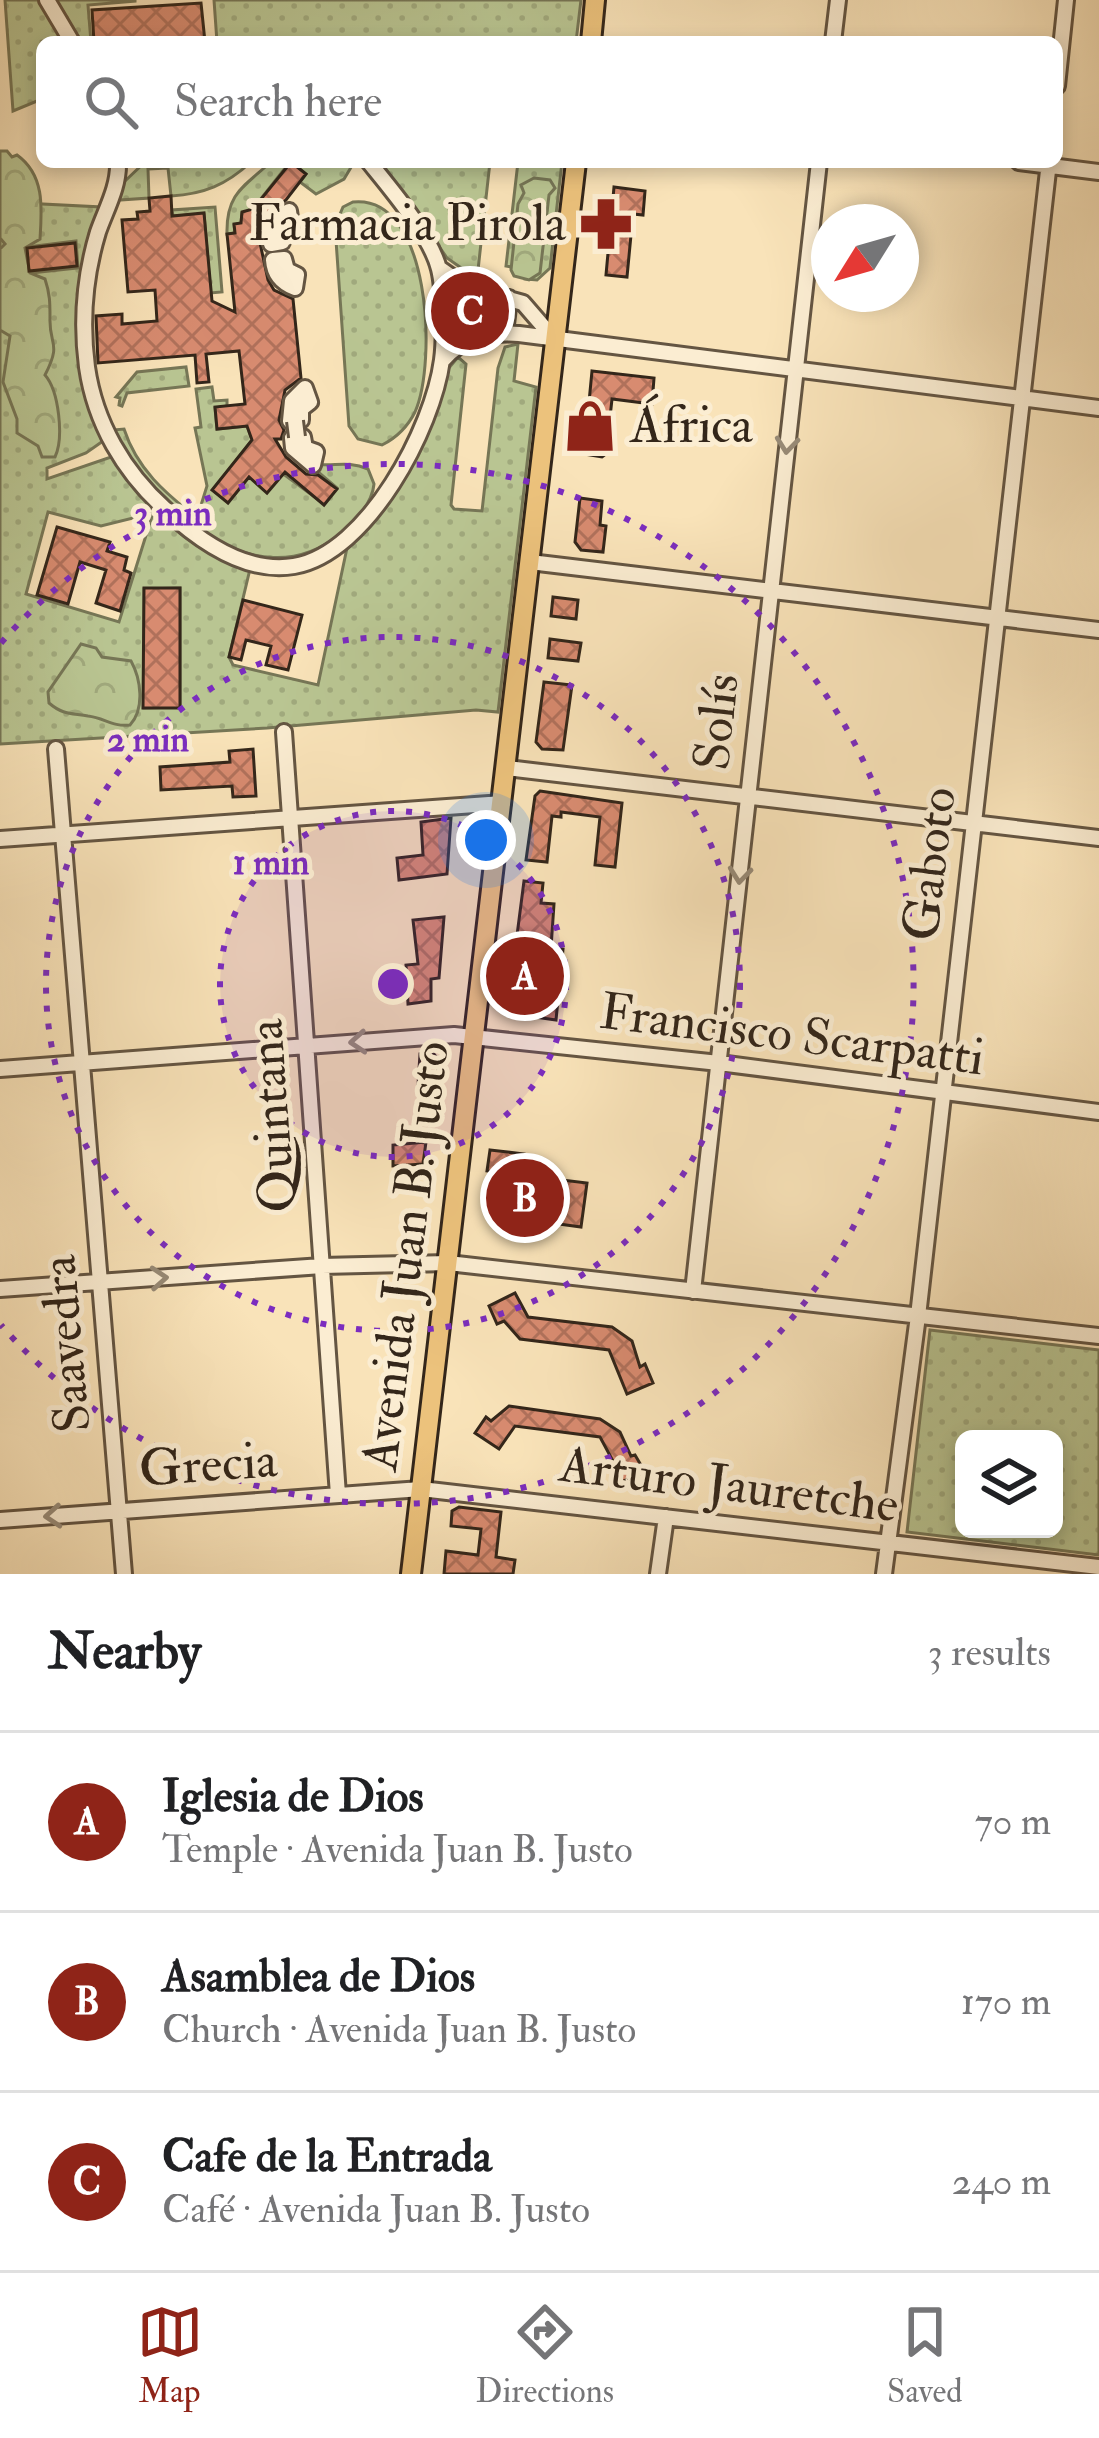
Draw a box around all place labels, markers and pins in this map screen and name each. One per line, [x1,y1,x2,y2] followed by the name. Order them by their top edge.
[249,192,567,256] place label: Farmacia Pirola
[577,195,635,253] pharmacy icon: Farmacia Pirola
[431,266,509,356] pin: C
[629,393,754,458] place label: África
[561,397,619,455] shop icon: África
[486,931,564,1021] pin: A
[372,963,414,1005] centre of rings
[486,1153,564,1243] pin: B

